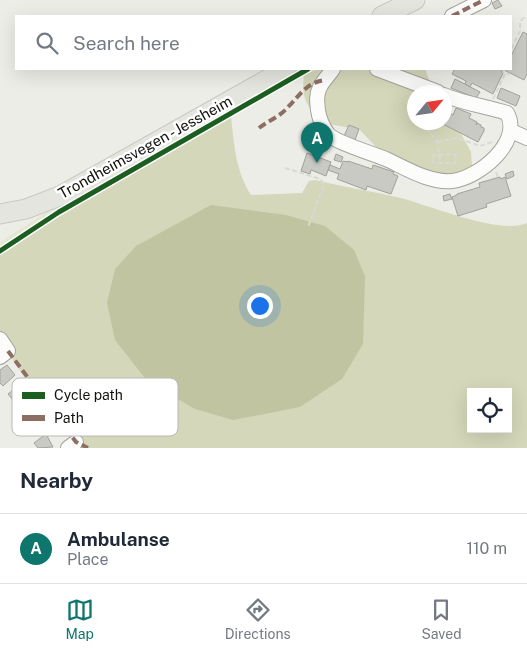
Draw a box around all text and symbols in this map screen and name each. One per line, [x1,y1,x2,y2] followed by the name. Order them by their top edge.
[15,15,512,70] search box
[33,29,61,57] icon: search
[73,32,180,54] text: Search here
[407,85,452,130] north arrow
[55,92,235,202] street label: Trondheimsvegen - Jessheim
[301,122,333,163] pin: A
[247,293,273,319] your location
[12,378,178,436] legend
[54,387,123,403] text: Cycle path
[467,388,512,433] map controls
[467,388,512,433] button: locate
[54,410,84,426] text: Path
[20,468,93,493] text: Nearby
[67,528,170,550] text: Ambulanse
[30,539,42,558] text: A
[466,539,507,558] text: 110 m
[67,550,109,569] text: Place
[65,596,94,642] tab: Map
[225,596,291,642] tab: Directions
[421,596,462,642] tab: Saved

